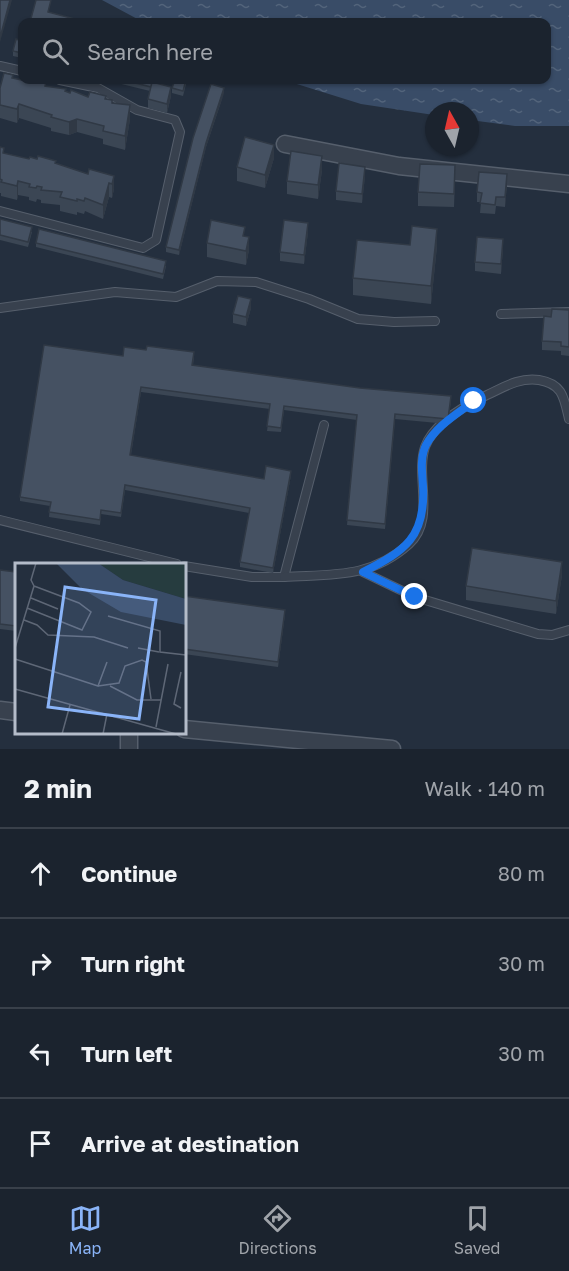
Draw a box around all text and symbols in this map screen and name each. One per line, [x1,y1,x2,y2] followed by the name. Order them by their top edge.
[18,18,551,84] search box
[39,35,72,68] icon: search
[87,38,213,65] text: Search here
[425,102,479,156] north arrow
[460,387,486,413] route start
[15,563,186,734] inset map
[401,583,427,609] route end
[24,773,92,804] text: 2 min
[425,776,545,800] text: Walk · 140 m
[24,857,57,890] icon: ahead
[81,860,177,887] text: Continue
[498,861,545,885] text: 80 m
[24,947,57,980] icon: right
[81,950,185,977] text: Turn right
[498,951,545,975] text: 30 m
[24,1037,57,1070] icon: left
[81,1040,172,1067] text: Turn left
[498,1041,545,1065] text: 30 m
[24,1127,57,1160] icon: arrive
[81,1130,299,1157] text: Arrive at destination
[69,1202,102,1258] tab: Map
[239,1202,317,1258] tab: Directions
[454,1202,500,1258] tab: Saved

